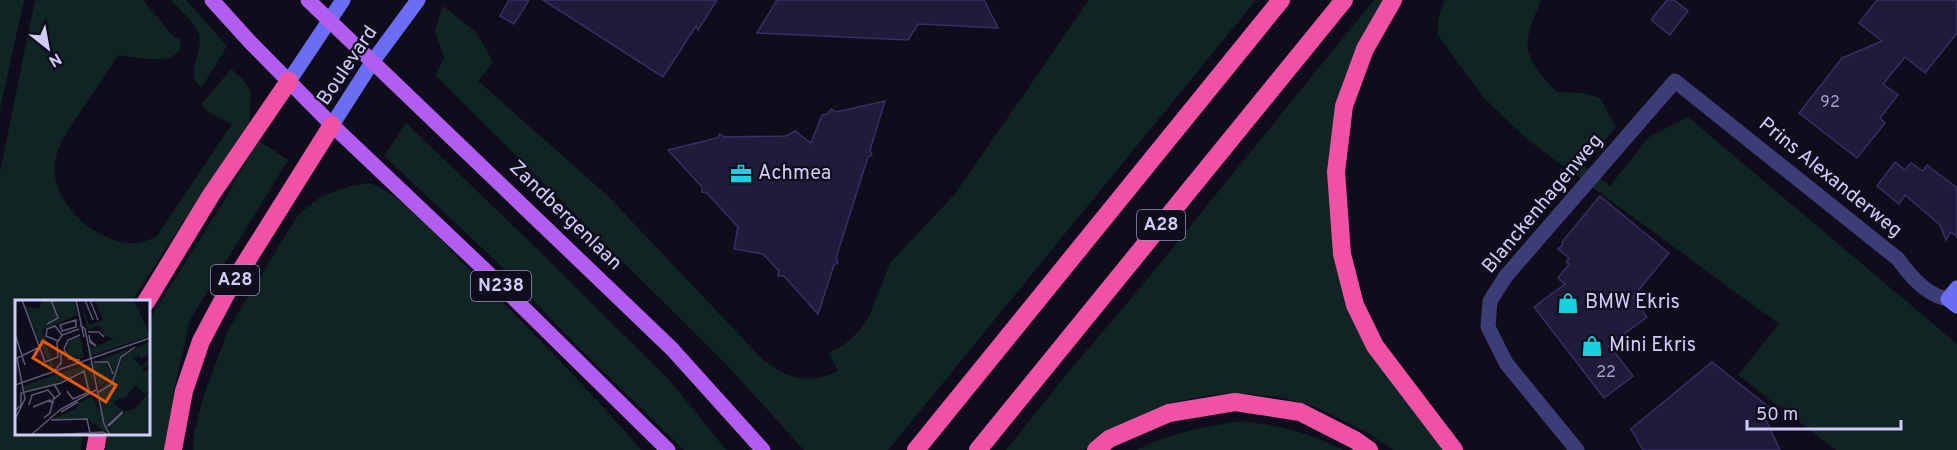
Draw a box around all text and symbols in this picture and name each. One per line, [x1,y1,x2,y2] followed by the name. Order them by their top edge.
[18,18,78,78] north arrow
[312,21,384,111] street label: Boulevard
[45,48,65,71] text: N
[1820,93,1840,113] house number: 92
[1753,112,1907,244] street label: Prins Alexanderweg
[1477,129,1609,279] street label: Blanckenhagenweg
[503,155,627,277] street label: Zandbergenlaan
[758,161,831,187] place label: Achmea
[729,162,753,186] office icon: Achmea
[1137,210,1185,240] road number: A28
[211,265,259,295] road number: A28
[471,271,531,301] road number: N238
[1585,290,1680,316] place label: BMW Ekris
[1556,291,1580,315] shop icon: BMW Ekris
[15,300,150,435] inset map
[1609,333,1696,359] place label: Mini Ekris
[1580,334,1604,358] shop icon: Mini Ekris
[1596,363,1616,383] house number: 22
[1747,393,1902,431] scale bar
[1756,404,1798,427] text: 50 m

